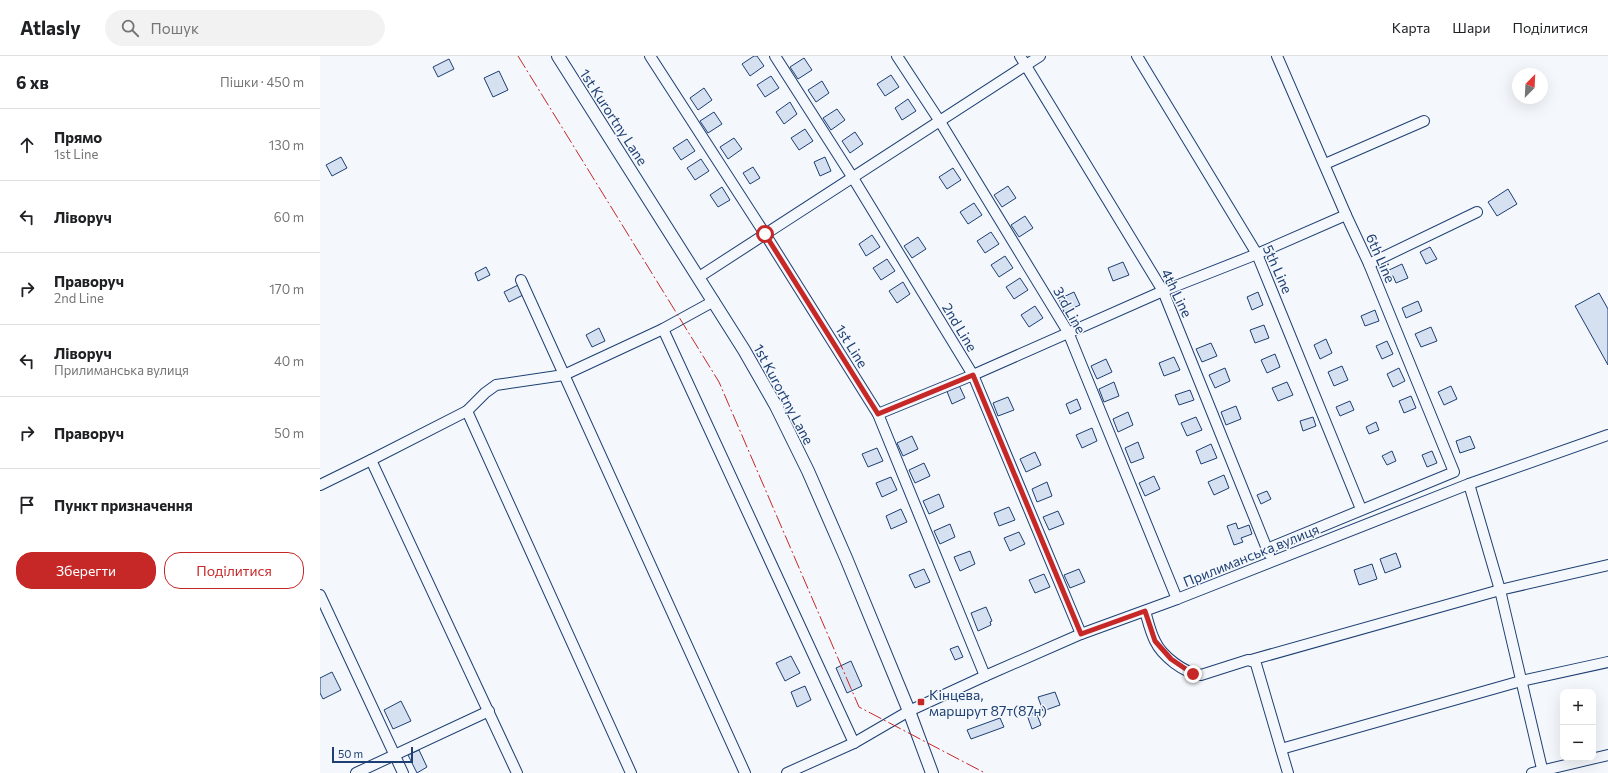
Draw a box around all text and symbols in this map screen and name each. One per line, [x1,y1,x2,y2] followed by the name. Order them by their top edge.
[105,10,385,46] search box
[20,16,81,39] text: Atlasly
[119,17,141,39] icon: search
[151,19,199,37] text: Пошук
[1392,19,1430,36] text: Карта
[1452,19,1490,36] text: Шари
[1512,19,1588,36] text: Поділитися
[577,66,651,168] street label: 1st Kurortny Lane
[1512,68,1548,104] north arrow
[16,72,49,93] text: 6 хв
[220,74,304,90] text: Пішки · 450 m
[54,128,102,146] text: Прямо
[16,134,38,156] icon: ahead
[269,137,304,153] text: 130 m
[54,146,98,162] text: 1st Line
[16,206,38,228] icon: left
[54,208,112,226] text: Ліворуч
[274,209,304,225] text: 60 m
[756,225,774,243] route start
[1363,231,1399,285] street label: 6th Line
[1260,242,1296,296] street label: 5th Line
[1158,266,1196,320] street label: 4th Line
[54,272,124,290] text: Праворуч
[16,278,38,300] icon: right
[269,281,304,297] text: 170 m
[1050,284,1090,336] street label: 3rd Line
[54,290,104,306] text: 2nd Line
[939,300,981,354] street label: 2nd Line
[832,321,872,371] street label: 1st Line
[750,341,818,447] street label: 1st Kurortny Lane
[54,344,112,362] text: Ліворуч
[16,350,38,372] icon: left
[274,353,304,369] text: 40 m
[54,362,189,378] text: Прилиманська вулиця
[16,422,38,444] icon: right
[54,424,124,442] text: Праворуч
[274,425,304,441] text: 50 m
[16,494,38,516] icon: arrive
[54,496,193,514] text: Пункт призначення
[1180,520,1322,590] street label: Прилиманська вулиця
[16,552,156,589] button: Зберегти
[164,552,304,589] button: Поділитися
[1184,665,1202,683] route end
[929,686,1047,719] place label: Кінцева, маршрут 87т(87н)
[1560,689,1596,761] map controls
[1560,689,1596,725] button: +
[916,697,926,707] marker: Кінцева, маршрут 87т(87н)
[1560,725,1596,761] button: −
[332,745,413,764] scale bar
[338,747,363,760] text: 50 m

